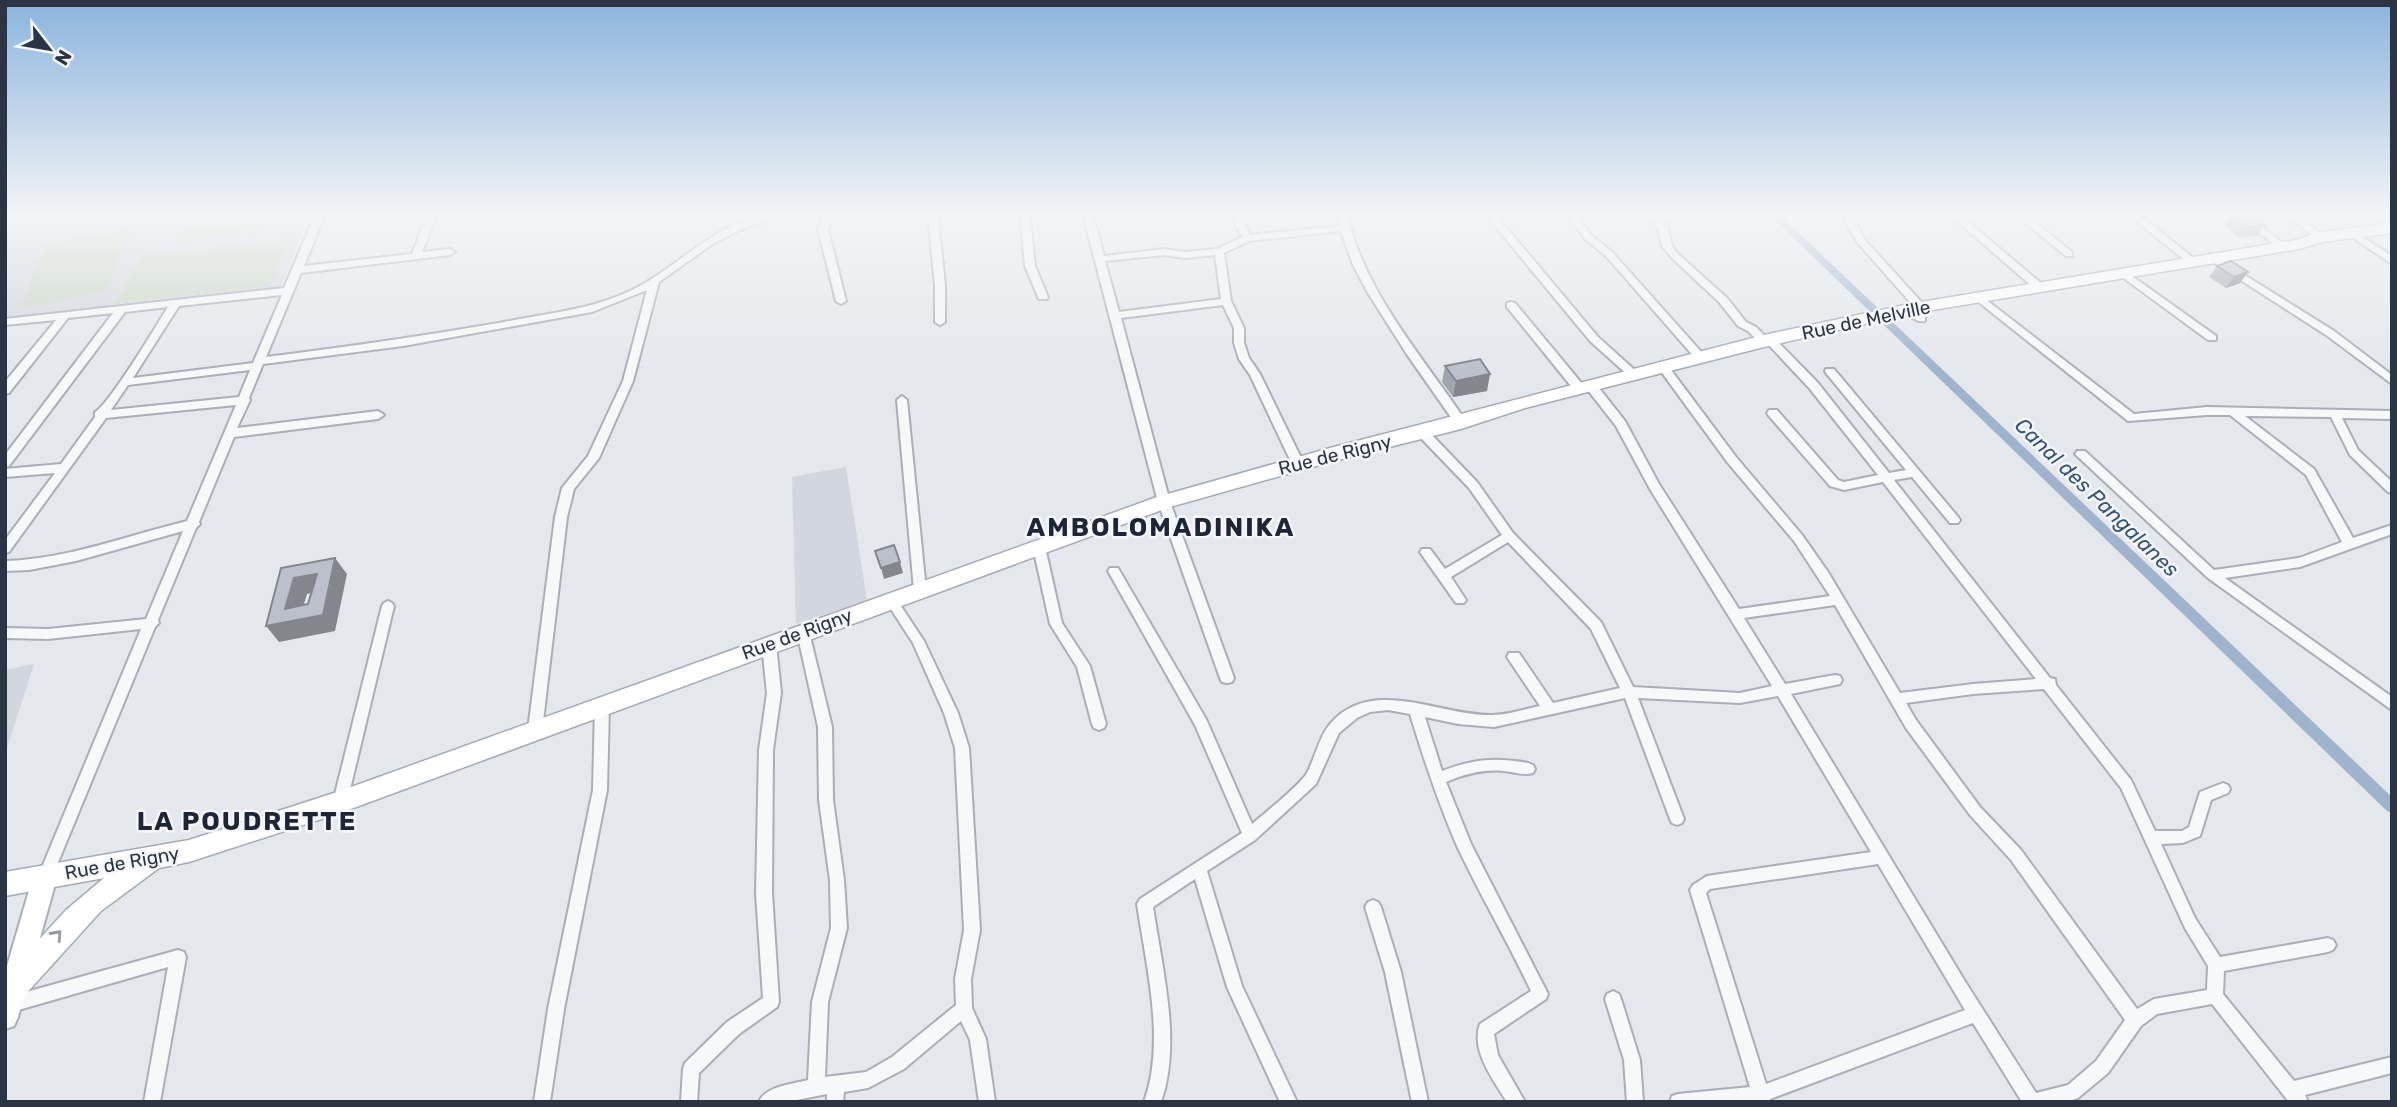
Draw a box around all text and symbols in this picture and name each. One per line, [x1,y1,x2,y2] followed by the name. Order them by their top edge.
[14,14,84,84] north arrow
[50,46,77,69] text: N
[1799,295,1933,345] street label: Rue de Melville
[2010,412,2184,582] water label: Canal des Pangalanes
[1276,430,1394,480] street label: Rue de Rigny
[1027,512,1295,543] district label: AMBOLOMADINIKA
[739,603,855,665] street label: Rue de Rigny
[137,806,357,837] district label: LA POUDRETTE
[63,842,181,884] street label: Rue de Rigny
[48,931,61,944] one-way arrow

